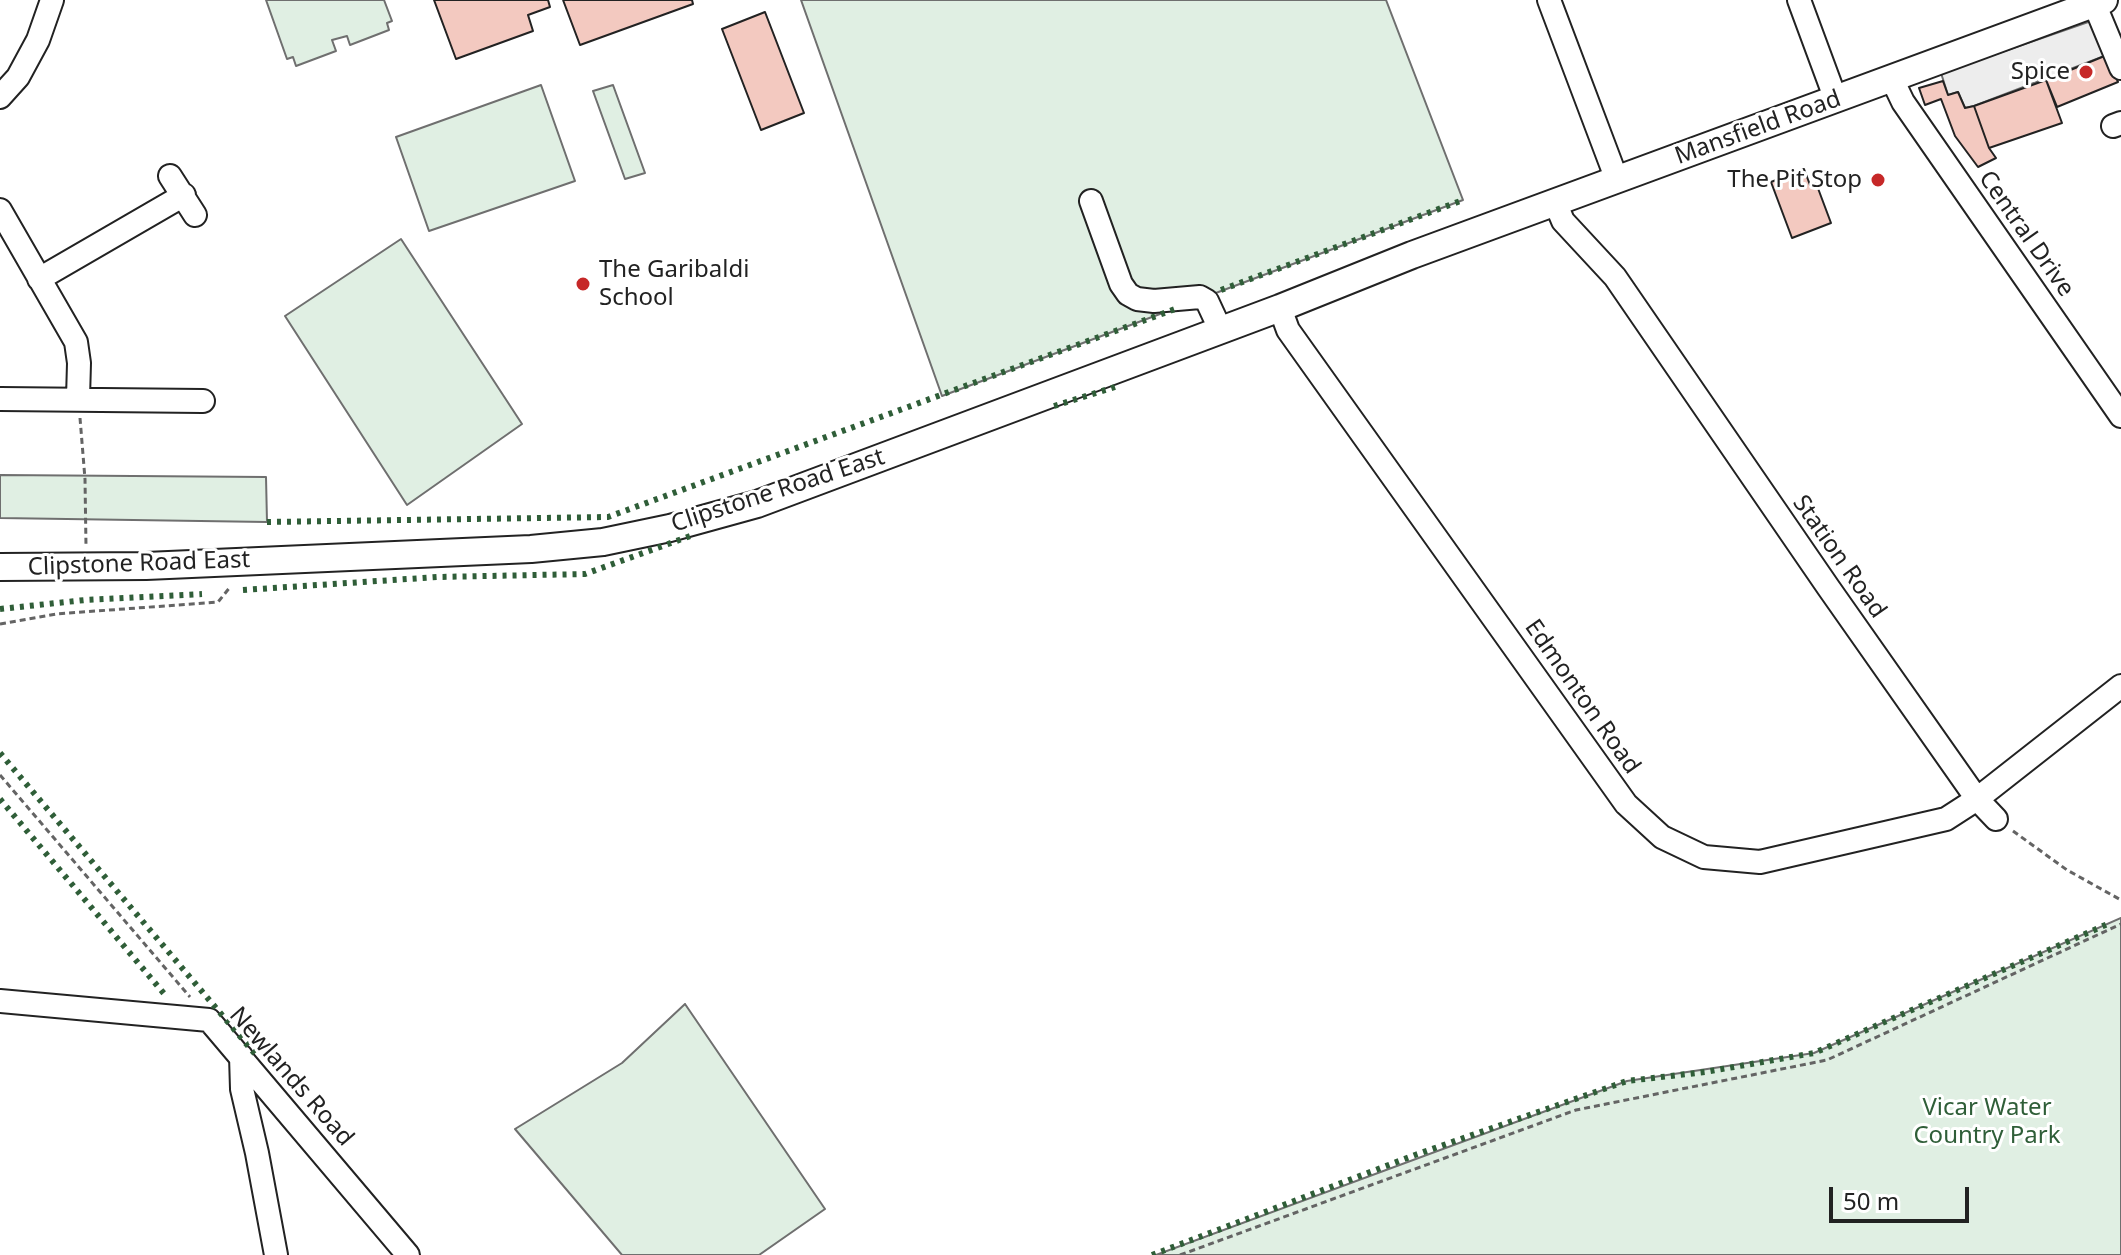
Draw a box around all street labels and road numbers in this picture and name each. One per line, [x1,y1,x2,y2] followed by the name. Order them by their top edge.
[1671,85,1845,171] street label: Mansfield Road
[1972,166,2080,302] street label: Central Drive
[668,443,888,539] street label: Clipstone Road East
[1786,490,1892,624] street label: Station Road
[27,546,251,582] street label: Clipstone Road East
[1518,614,1646,780] street label: Edmonton Road
[223,1002,359,1152] street label: Newlands Road

